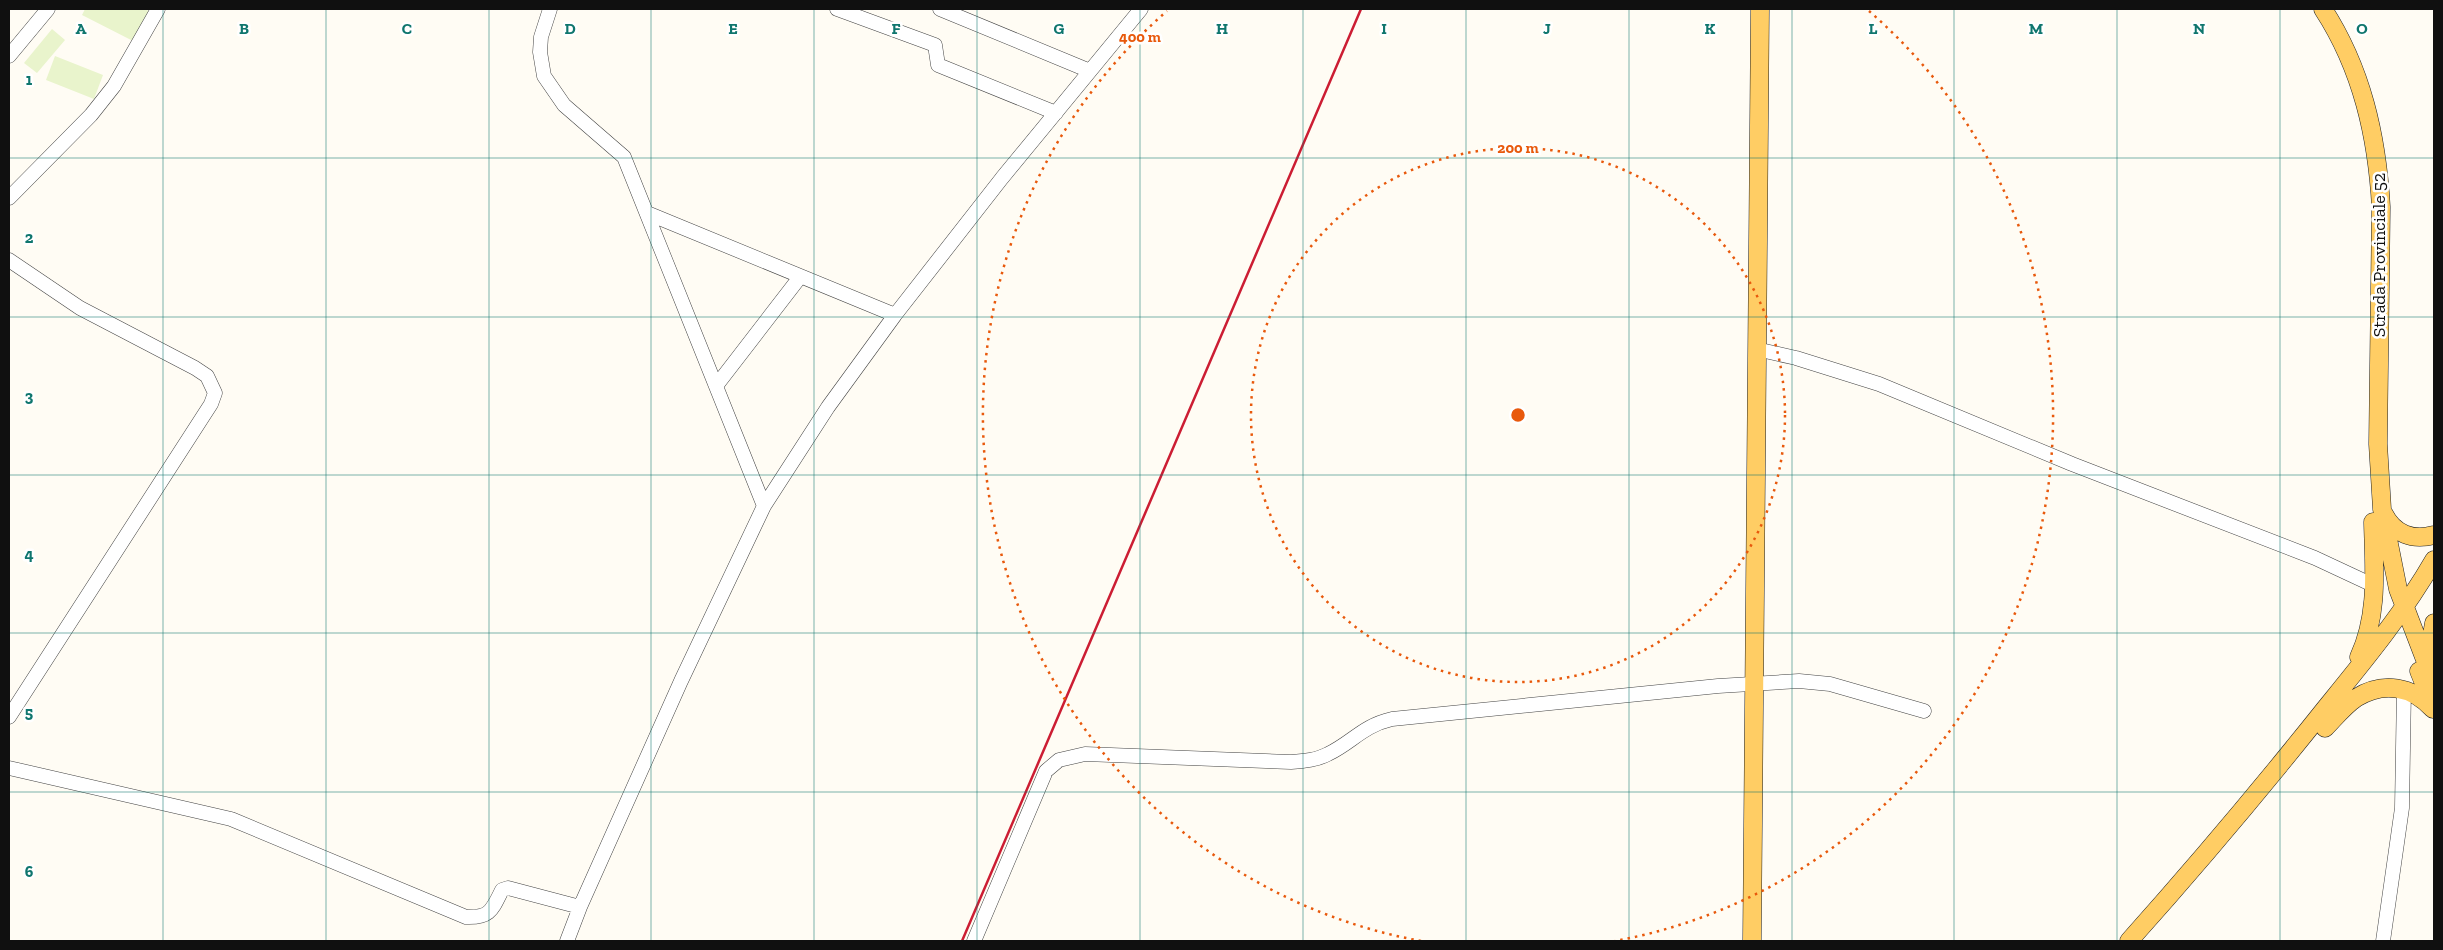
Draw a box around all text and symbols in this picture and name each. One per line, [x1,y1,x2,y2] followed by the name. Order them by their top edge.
[76,19,87,38] text: A
[239,19,249,38] text: B
[402,19,412,38] text: C
[564,19,576,38] text: D
[728,19,738,38] text: E
[891,19,901,38] text: F
[1054,19,1065,38] text: G
[1216,19,1228,38] text: H
[1381,19,1387,38] text: I
[1543,19,1551,38] text: J
[1705,19,1716,38] text: K
[1869,19,1878,38] text: L
[2029,19,2043,38] text: M
[2193,19,2205,38] text: N
[2356,19,2368,38] text: O
[1119,28,1161,46] text: 400 m
[26,70,33,89] text: 1
[1497,139,1539,157] text: 200 m
[2368,173,2390,337] street label: Strada Provinciale 52
[25,228,34,247] text: 2
[25,387,34,406] text: 3
[1509,406,1527,424] centre of rings
[24,545,34,564] text: 4
[25,703,33,722] text: 5
[25,862,34,881] text: 6

